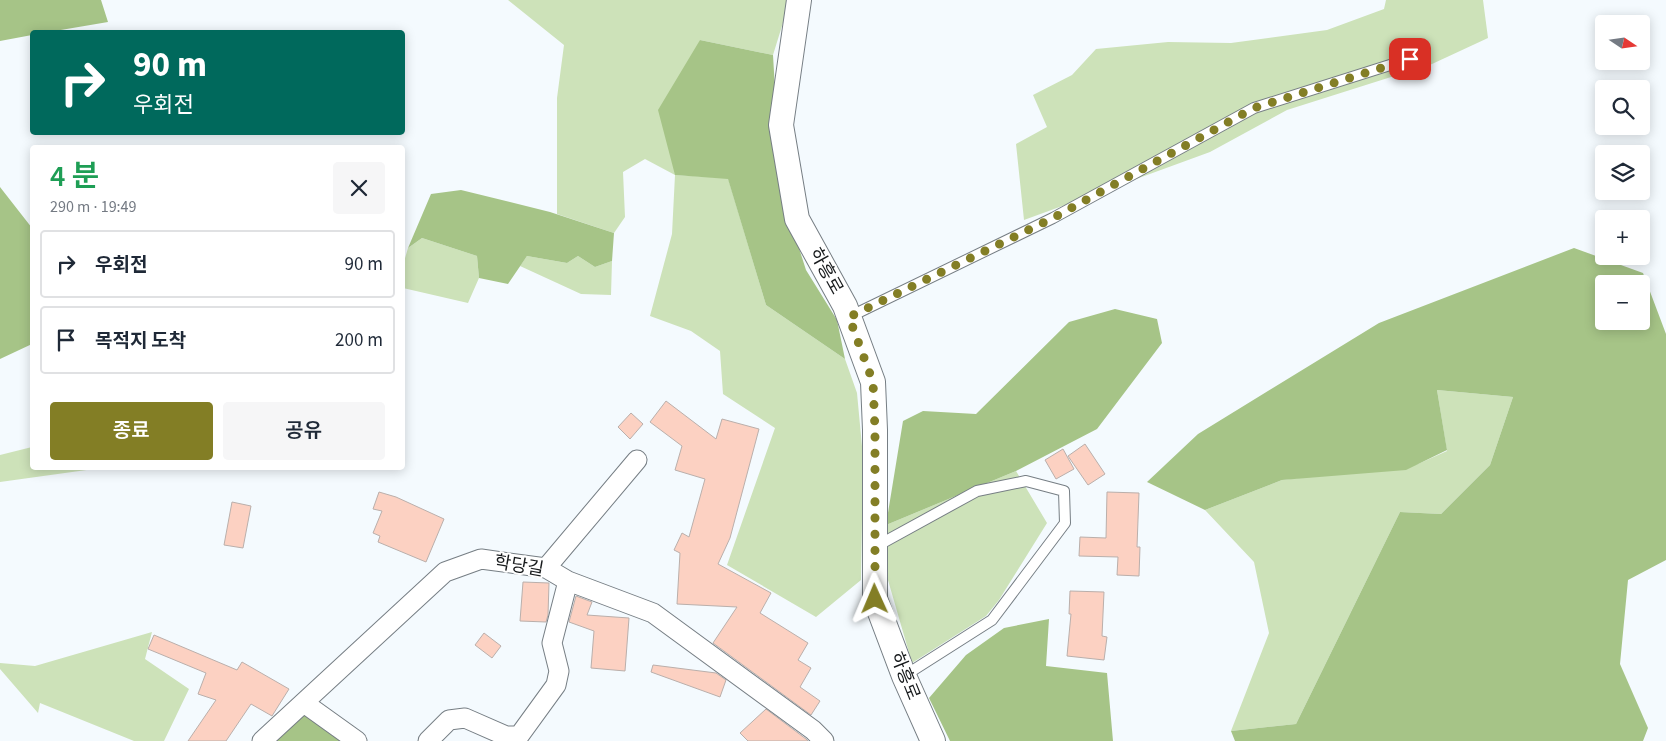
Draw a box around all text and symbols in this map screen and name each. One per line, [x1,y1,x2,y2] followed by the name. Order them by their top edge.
[1595,15,1650,70] north arrow
[1595,15,1650,330] map controls
[1389,38,1431,80] pin
[133,40,207,90] text: 90 m
[1396,45,1424,73] icon: arrive
[50,50,115,115] icon: right
[1595,80,1650,135] button: search
[133,89,194,121] text: 우회전
[1595,145,1650,200] button: layers
[50,155,99,198] text: 4 분
[333,162,385,214] button: close
[50,196,137,218] text: 290 m · 19:49
[1595,210,1650,265] button: +
[803,243,849,299] street label: 하흥로
[52,250,80,278] icon: right
[345,251,383,278] text: 90 m
[95,252,147,279] text: 우회전
[1595,275,1650,330] button: −
[52,326,80,354] icon: arrive
[335,327,383,354] text: 200 m
[95,328,186,355] text: 목적지 도착
[50,402,213,460] button: 종료
[223,402,385,460] button: 공유
[492,549,546,583] street label: 학당길
[848,572,900,624] position arrow
[884,648,926,704] street label: 하흥로

